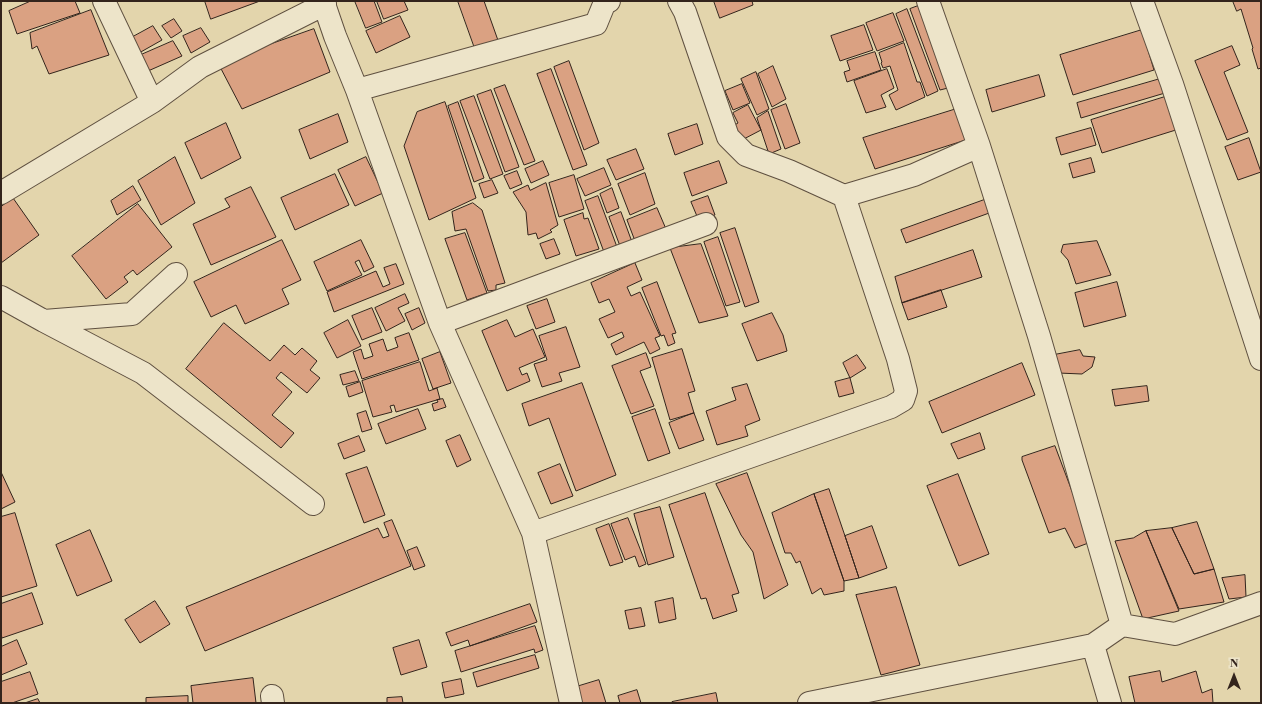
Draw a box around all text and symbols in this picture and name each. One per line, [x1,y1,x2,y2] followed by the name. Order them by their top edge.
[1214,656,1254,696] north arrow
[1230,657,1238,671] text: N

